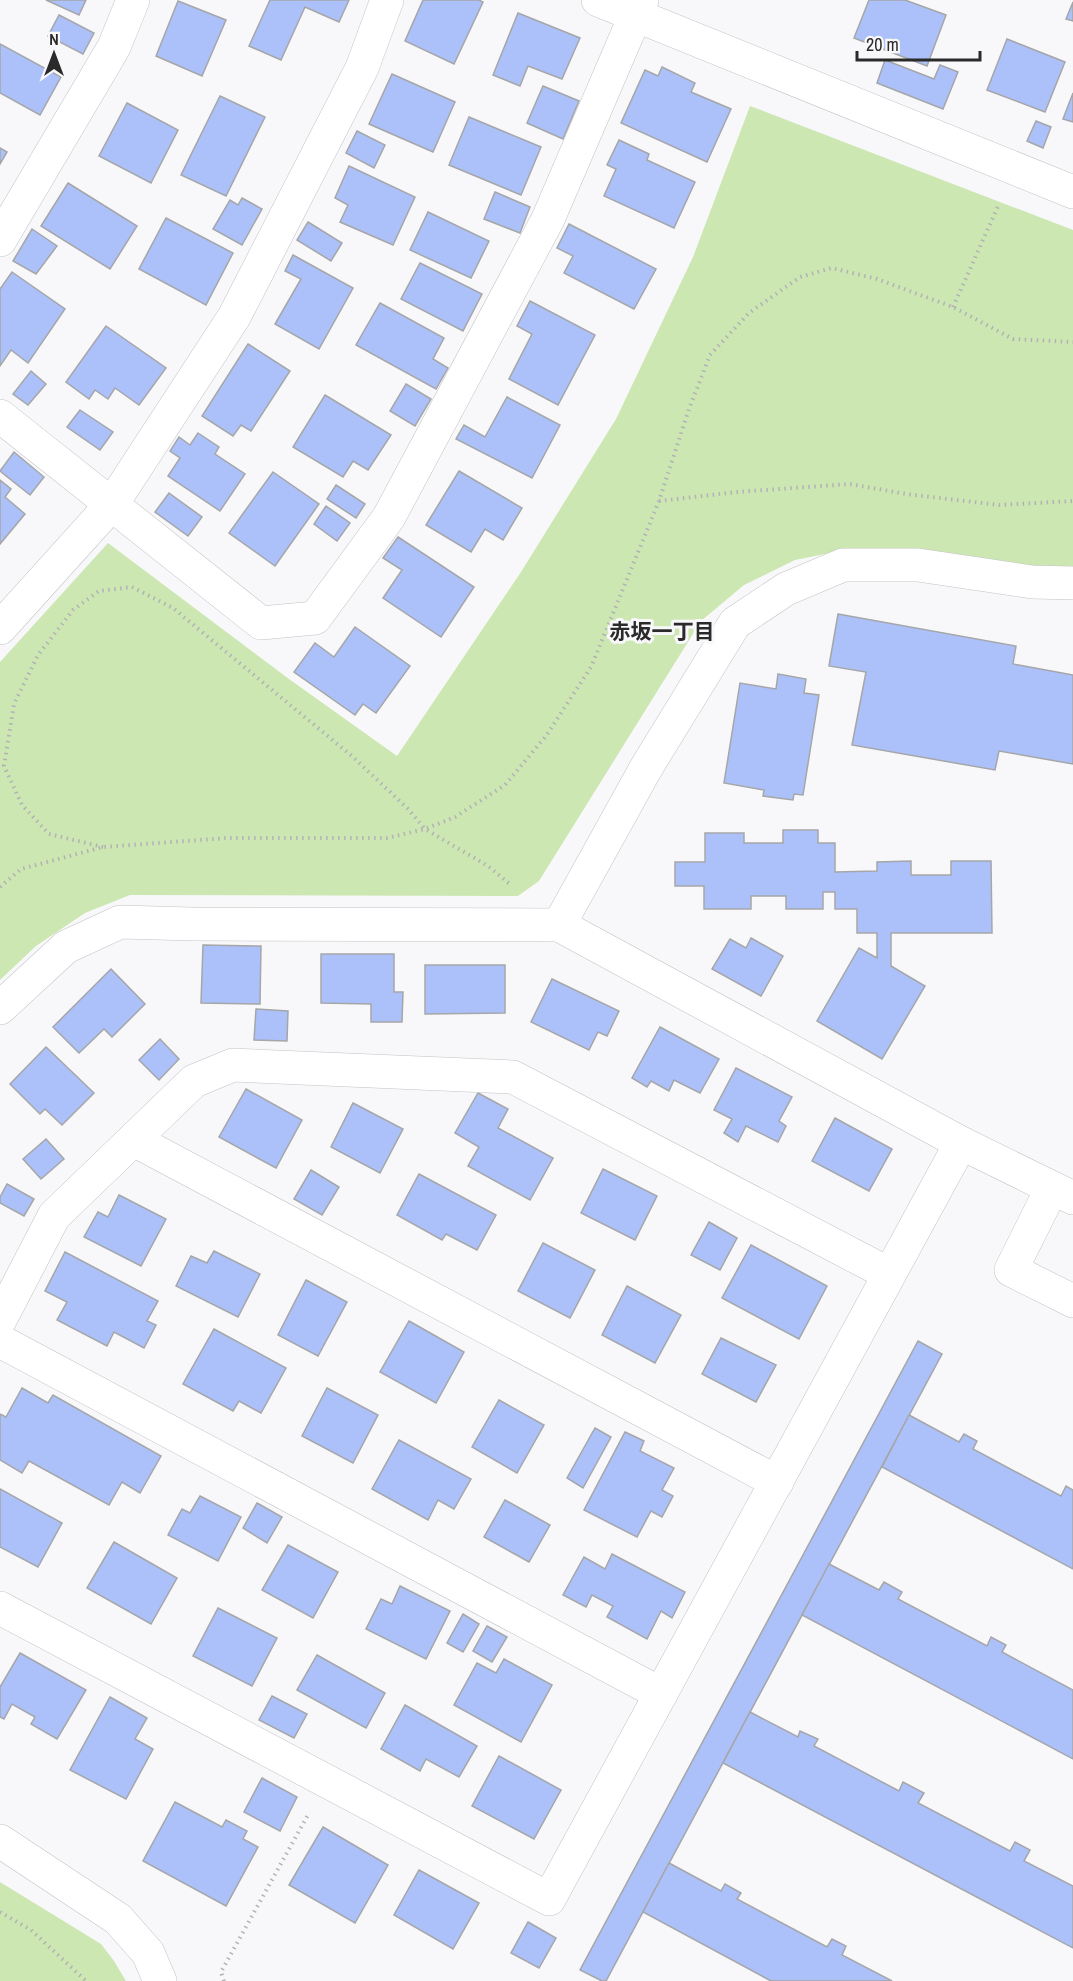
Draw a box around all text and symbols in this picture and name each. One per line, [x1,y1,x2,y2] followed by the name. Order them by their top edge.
[24,24,84,84] north arrow
[857,24,980,62] scale bar
[49,28,59,50] text: N
[866,32,899,57] text: 20 m
[610,617,715,646] district label: 赤坂一丁目

